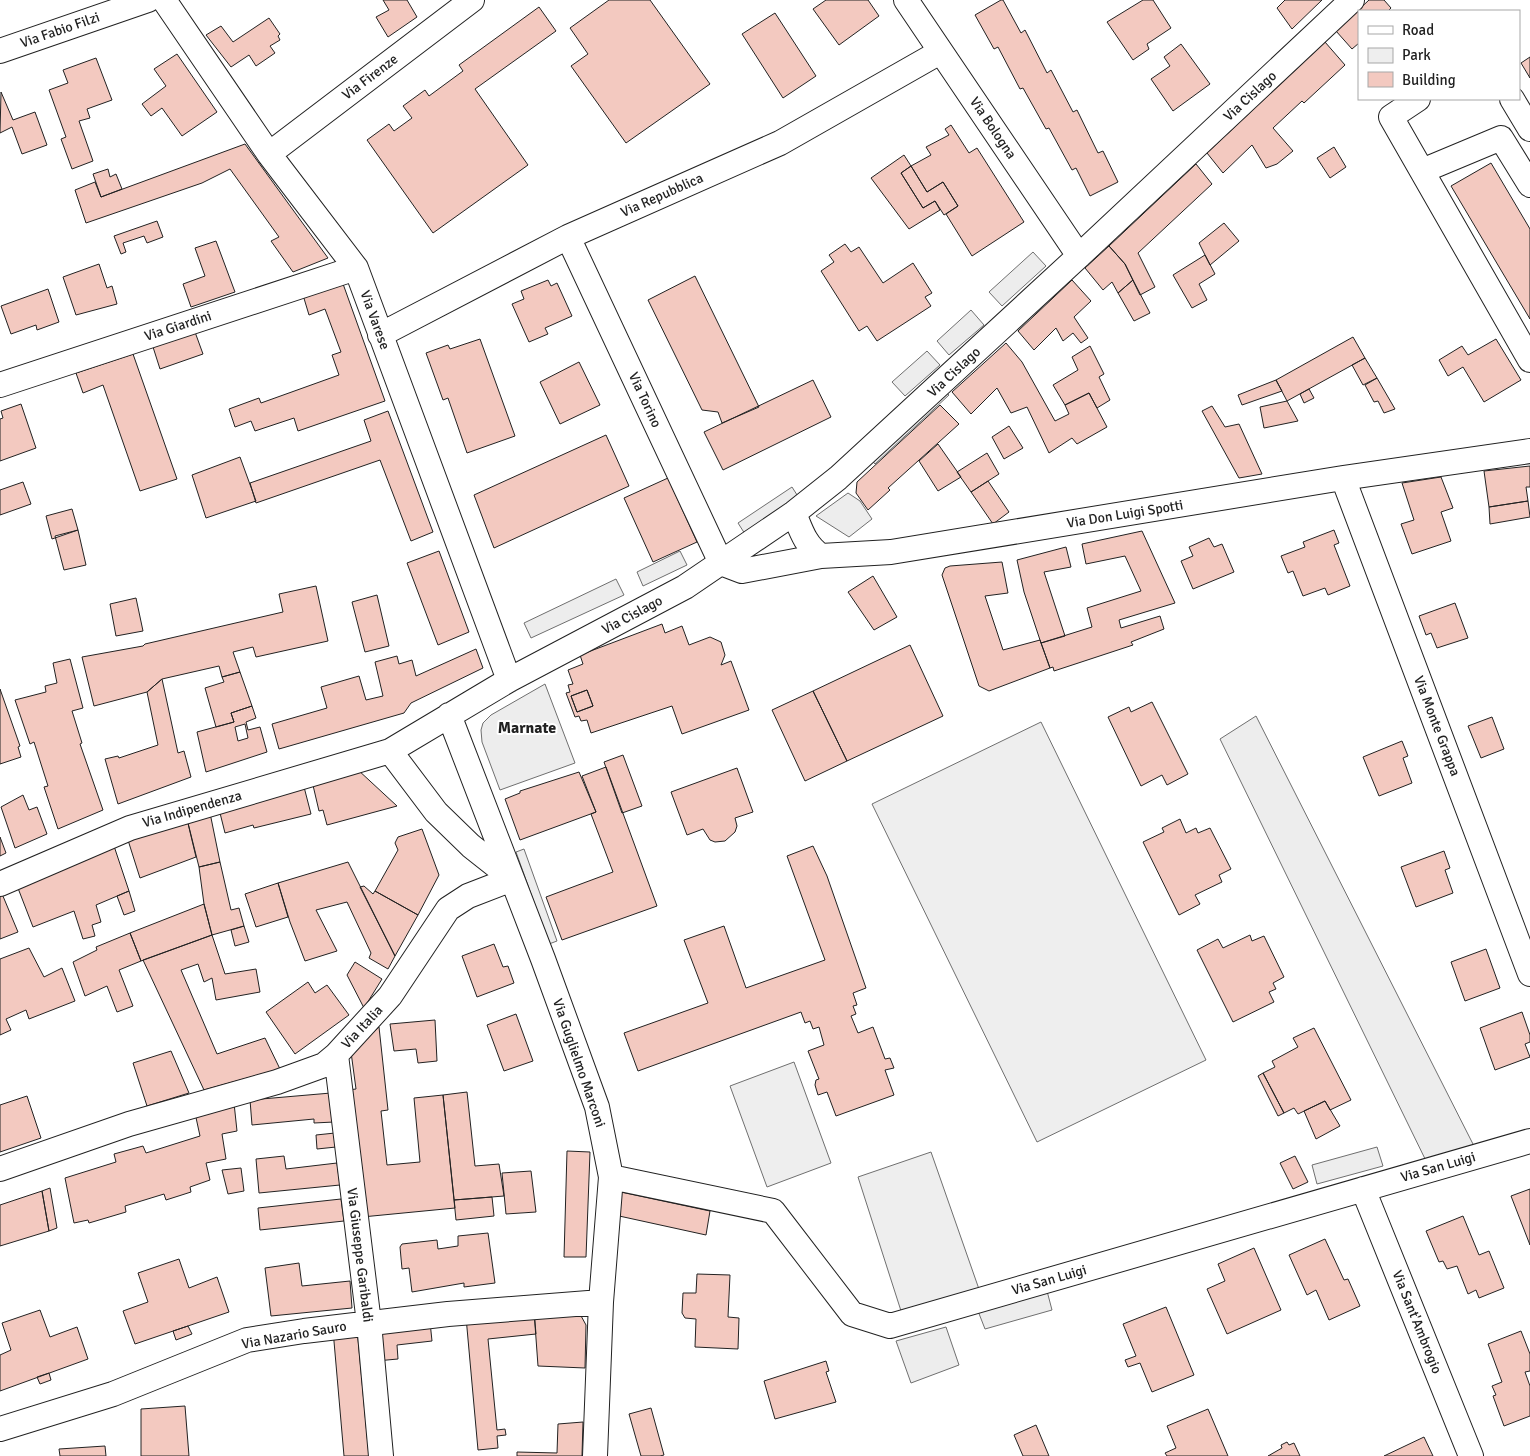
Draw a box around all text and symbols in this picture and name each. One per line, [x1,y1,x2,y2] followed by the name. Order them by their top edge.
[18,8,102,52] street label: Via Fabio Filzi
[1358,10,1520,100] legend
[1402,21,1434,39] text: Road
[1402,46,1431,64] text: Park
[339,50,401,104] street label: Via Firenze
[1220,67,1280,125] street label: Via Cislago
[1402,71,1456,89] text: Building
[966,94,1020,162] street label: Via Bologna
[618,169,706,221] street label: Via Repubblica
[356,288,394,352] street label: Via Varese
[142,307,214,345] street label: Via Giardini
[924,343,984,401] street label: Via Cislago
[625,370,665,430] street label: Via Torino
[1066,496,1184,532] street label: Via Don Luigi Spotti
[599,592,665,638] street label: Via Cislago
[1410,673,1464,779] street label: Via Monte Grappa
[498,718,556,738] district label: Marnate
[140,787,244,831] street label: Via Indipendenza
[549,996,609,1130] street label: Via Guglielmo Marconi
[338,1002,386,1052] street label: Via Italia
[1399,1148,1477,1186] street label: Via San Luigi
[343,1187,377,1323] street label: Via Giuseppe Garibaldi
[1010,1261,1088,1299] street label: Via San Luigi
[1389,1268,1445,1376] street label: Via Sant'Ambrogio
[240,1317,348,1353] street label: Via Nazario Sauro

